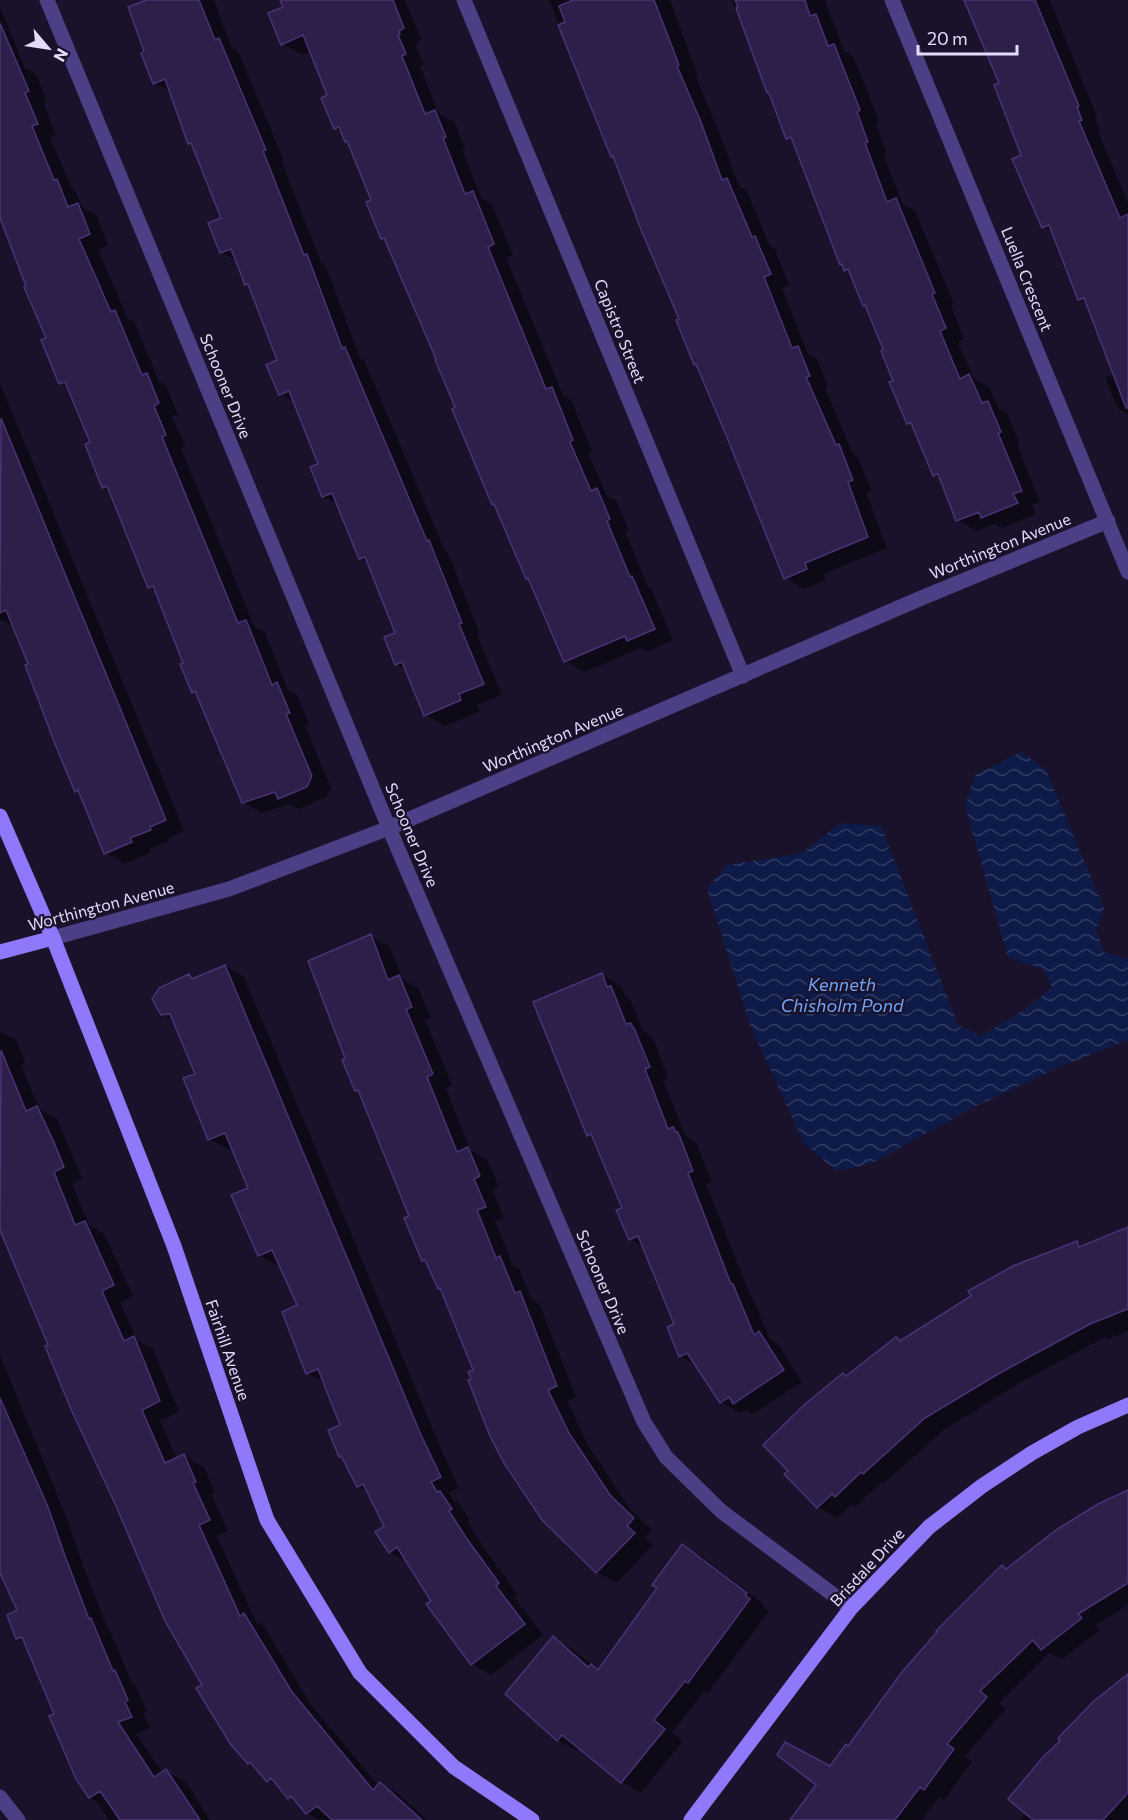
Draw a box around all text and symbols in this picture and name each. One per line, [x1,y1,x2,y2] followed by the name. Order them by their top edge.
[18,18,78,78] north arrow
[918,18,1017,56] scale bar
[927,27,968,49] text: 20 m
[50,46,73,65] text: N
[998,224,1057,334] street label: Luella Crescent
[591,276,650,386] street label: Capistro Street
[197,331,256,441] street label: Schooner Drive
[927,509,1073,583] street label: Worthington Avenue
[480,699,626,776] street label: Worthington Avenue
[382,780,443,890] street label: Schooner Drive
[26,877,176,934] street label: Worthington Avenue
[781,973,904,1016] water label: Kenneth Chisholm Pond
[573,1227,634,1337] street label: Schooner Drive
[202,1297,255,1403] street label: Fairhill Avenue
[826,1524,908,1610] street label: Brisdale Drive

